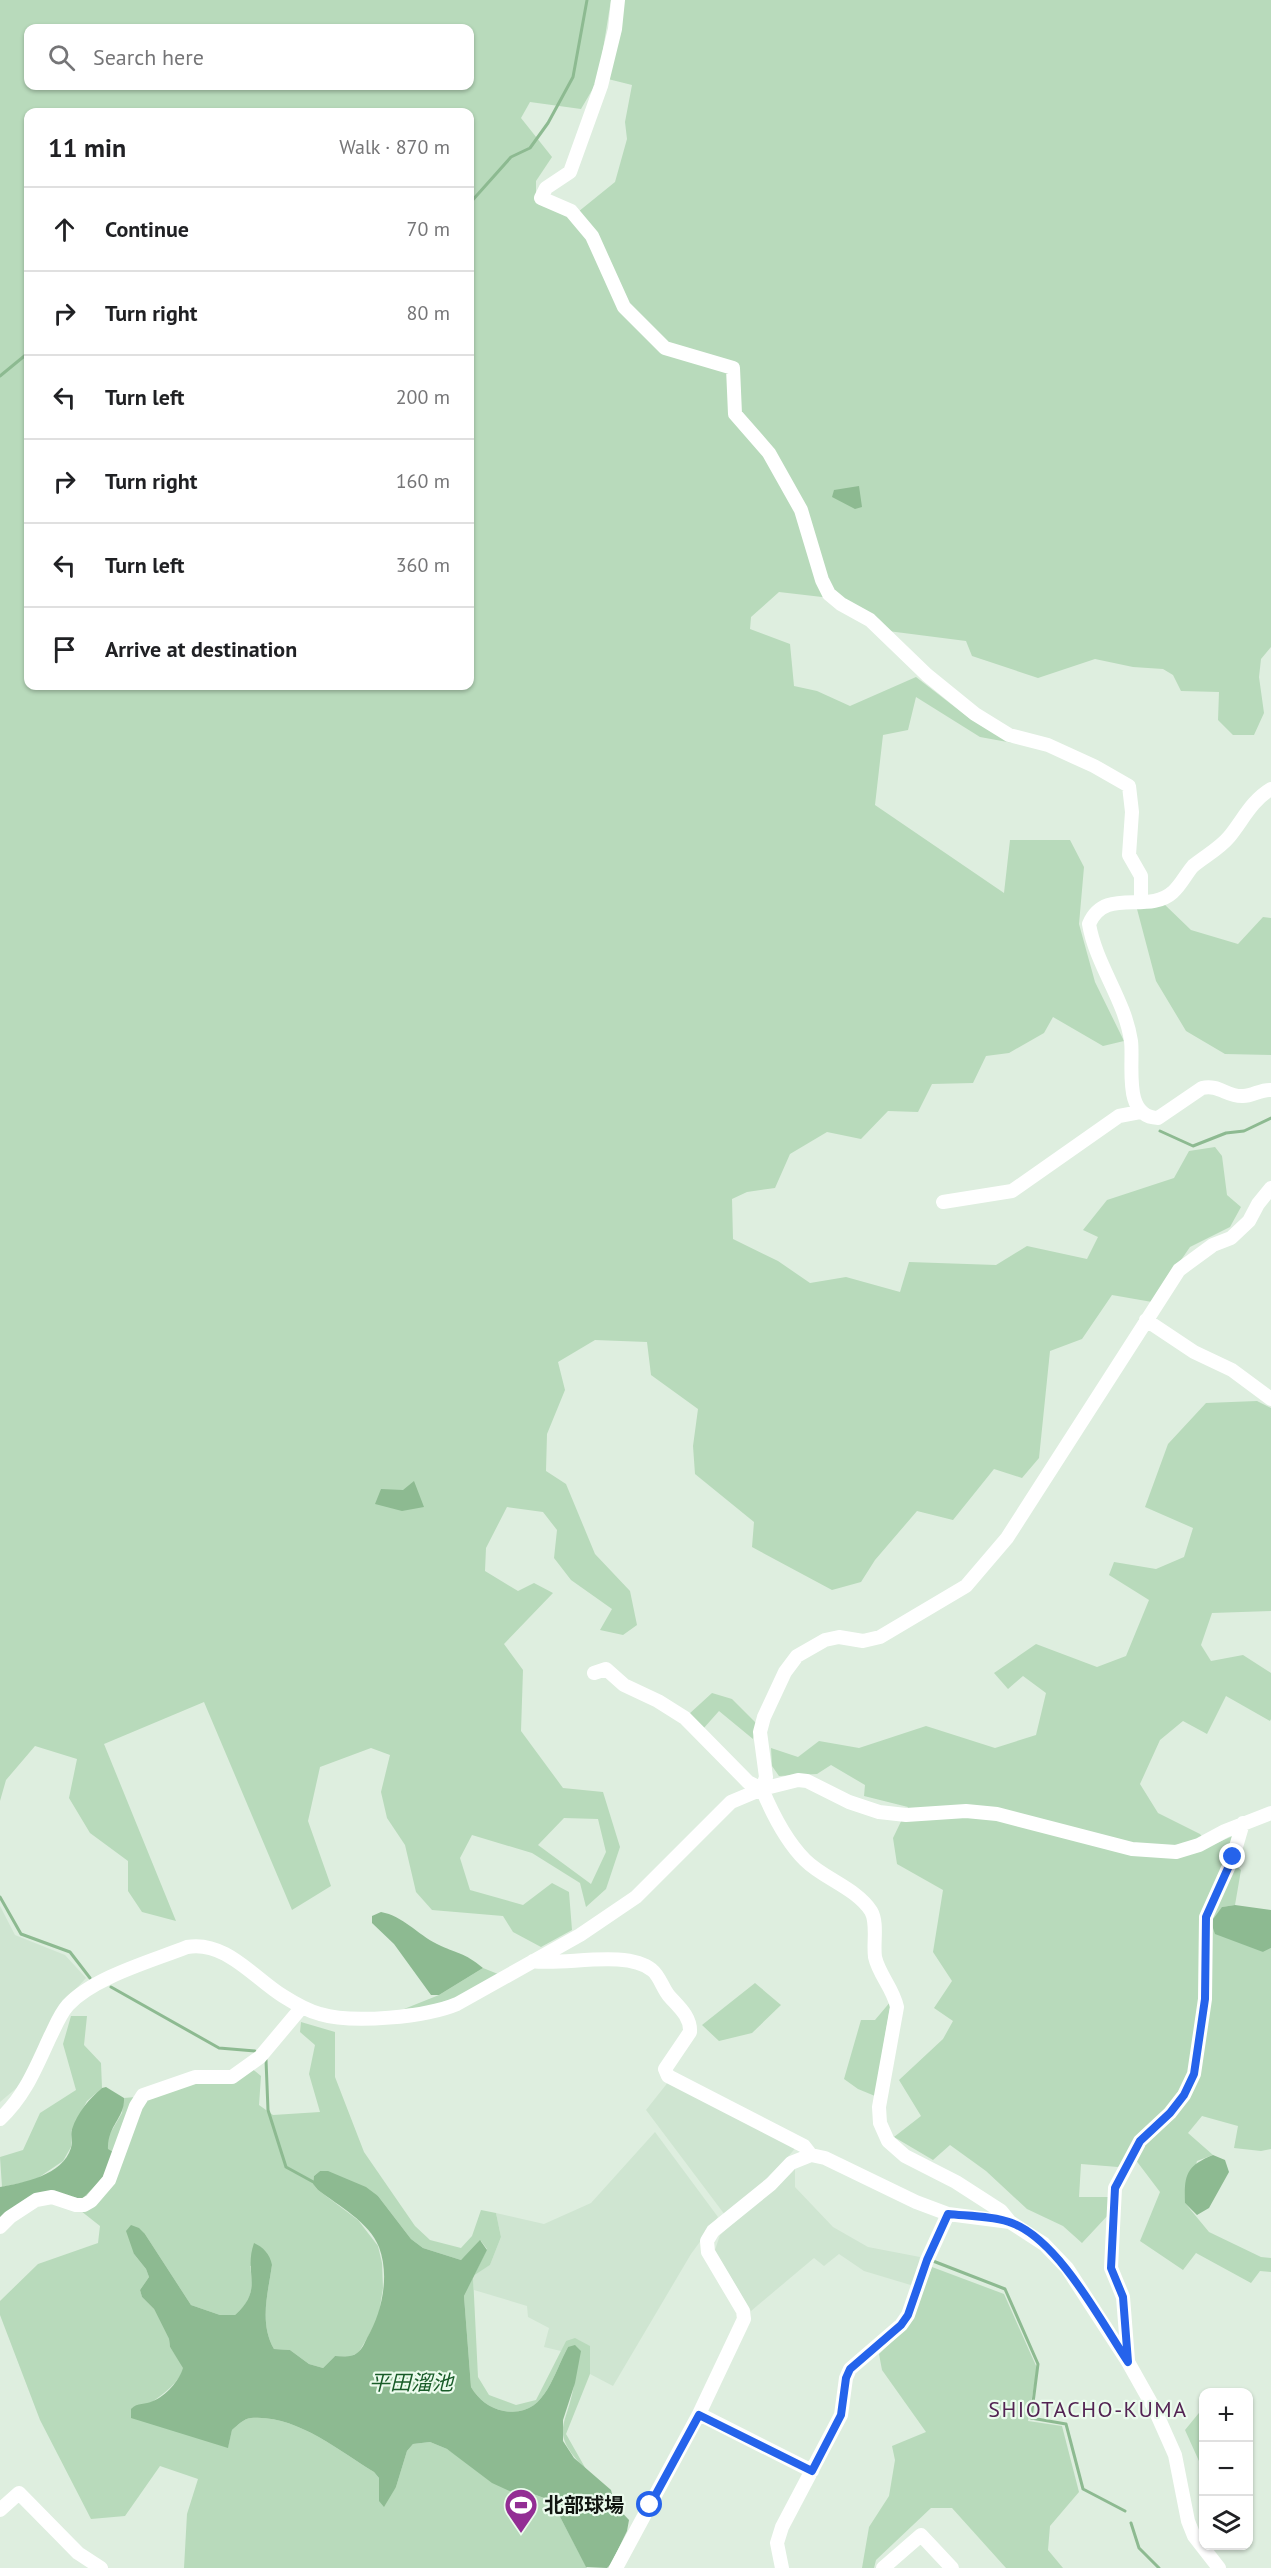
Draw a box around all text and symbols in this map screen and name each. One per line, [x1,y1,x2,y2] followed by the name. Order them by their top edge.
[24,24,474,90] search box
[45,41,78,74] icon: search
[93,43,204,71] text: Search here
[48,131,126,164] text: 11 min
[339,134,450,160] text: Walk · 870 m
[48,213,81,246] icon: ahead
[105,215,189,243] text: Continue
[407,216,450,242] text: 70 m
[48,297,81,330] icon: right
[105,299,197,327] text: Turn right
[407,300,450,326] text: 80 m
[48,381,81,414] icon: left
[105,383,185,411] text: Turn left
[396,384,450,410] text: 200 m
[48,465,81,498] icon: right
[105,467,197,495] text: Turn right
[396,468,450,494] text: 160 m
[48,549,81,582] icon: left
[105,551,185,579] text: Turn left
[396,552,450,578] text: 360 m
[48,633,81,666] icon: arrive
[105,635,297,663] text: Arrive at destination
[1219,1843,1245,1869] route end
[369,2369,455,2396] water label: 平田溜池
[1199,2388,1253,2550] map controls
[1199,2388,1253,2442] button: +
[988,2395,1188,2423] district label: SHIOTACHO-KUMA
[1199,2442,1253,2496] button: −
[503,2487,539,2534] sports icon: 北部球場
[636,2491,662,2517] route start
[544,2492,624,2518] place label: 北部球場
[1199,2496,1253,2550] button: layers

